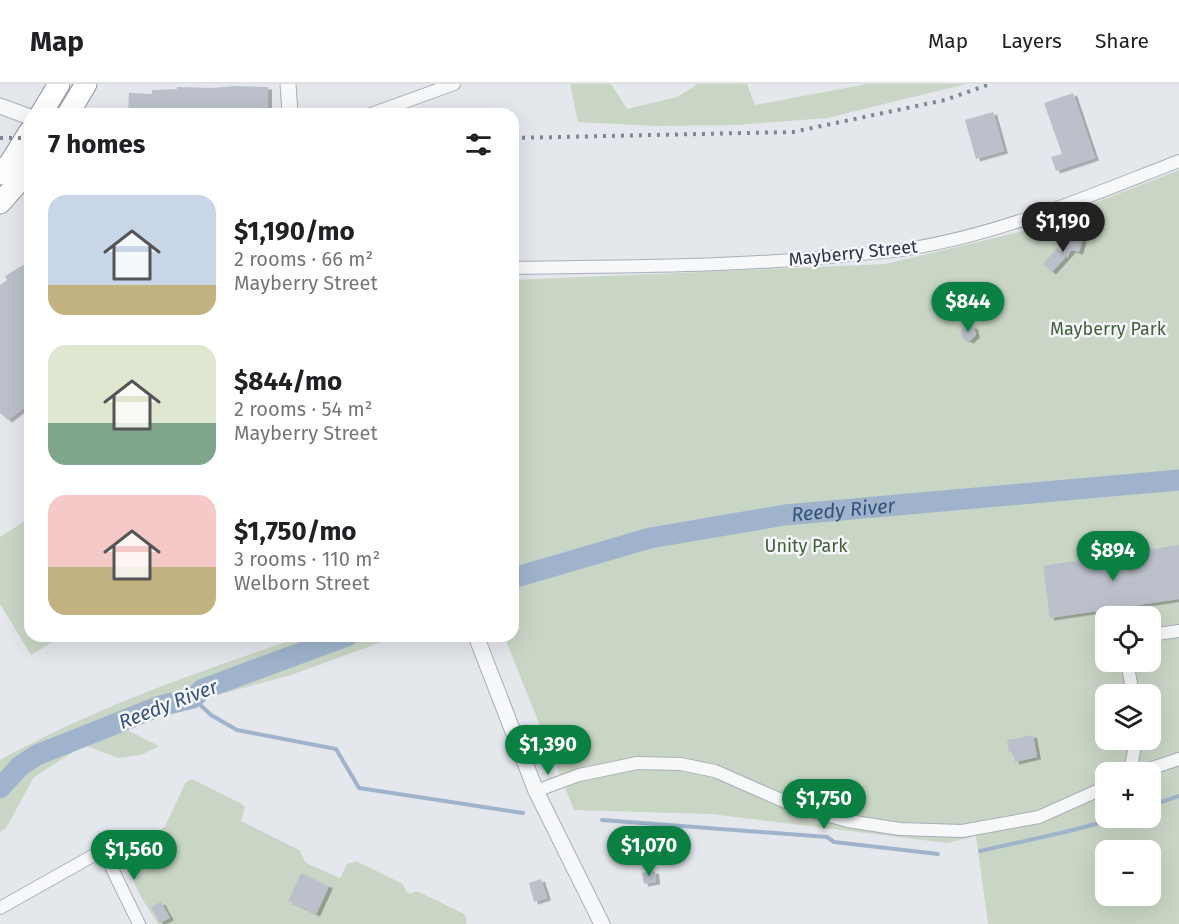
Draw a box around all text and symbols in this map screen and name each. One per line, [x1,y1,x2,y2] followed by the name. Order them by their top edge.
[30,25,84,58] text: Map
[928,28,968,54] text: Map
[1001,28,1062,54] text: Layers
[1095,28,1149,54] text: Share
[462,128,495,161] icon: filters
[48,129,145,160] text: 7 homes
[1014,202,1112,253] pin: $1,190
[1036,209,1090,233] text: $1,190
[234,216,355,247] text: $1,190/mo
[96,219,168,291] icon: home
[788,235,919,271] street label: Mayberry Street
[234,247,373,271] text: 2 rooms · 66 m²
[234,271,378,295] text: Mayberry Street
[932,282,1004,333] pin: $844
[945,289,991,313] text: $844
[1050,318,1167,340] park label: Mayberry Park
[234,366,342,397] text: $844/mo
[96,369,168,441] icon: home
[234,397,373,421] text: 2 rooms · 54 m²
[234,421,378,445] text: Mayberry Street
[790,493,897,526] water label: Reedy River
[234,516,357,547] text: $1,750/mo
[96,519,168,591] icon: home
[1077,531,1149,582] pin: $894
[765,535,848,557] park label: Unity Park
[1091,538,1135,562] text: $894
[234,547,380,571] text: 3 rooms · 110 m²
[234,571,370,595] text: Welborn Street
[1095,606,1161,906] map controls
[1095,606,1161,672] button: locate
[115,674,222,734] water label: Reedy River
[1095,684,1161,750] button: layers
[499,725,597,776] pin: $1,390
[519,732,577,756] text: $1,390
[1095,762,1161,828] button: +
[775,779,873,830] pin: $1,750
[796,786,852,810] text: $1,750
[600,826,698,877] pin: $1,070
[85,830,183,881] pin: $1,560
[621,833,677,857] text: $1,070
[105,837,163,861] text: $1,560
[1095,840,1161,906] button: −

